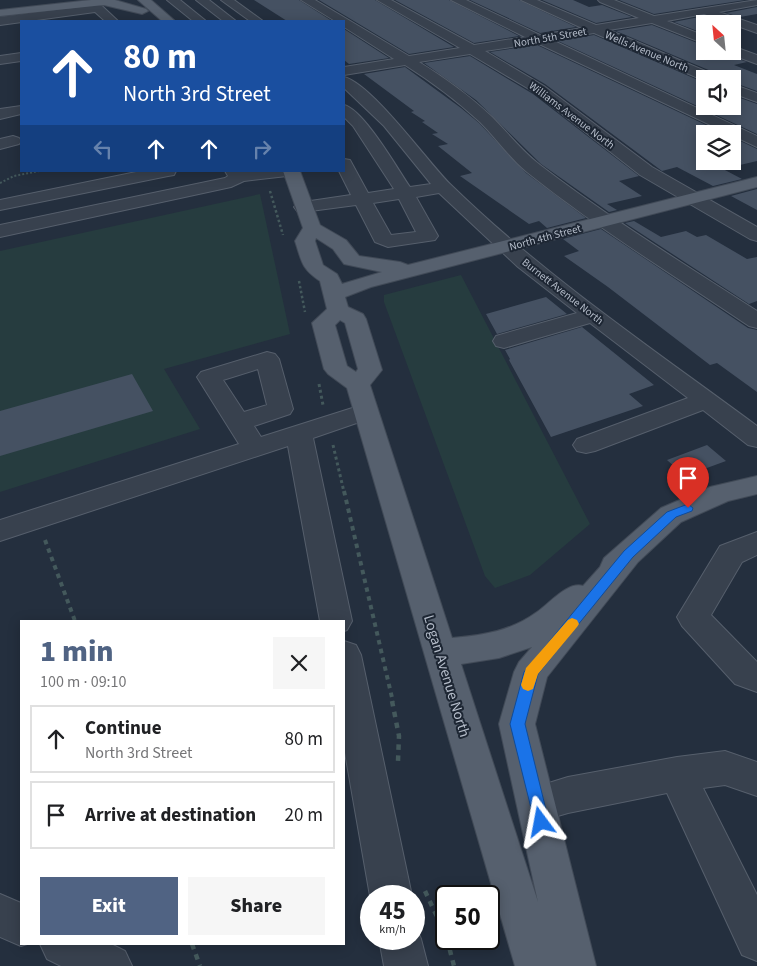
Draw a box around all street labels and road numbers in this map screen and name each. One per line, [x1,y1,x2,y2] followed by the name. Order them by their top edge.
[512,24,588,51] street label: North 5th Street
[603,27,691,76] street label: Wells Avenue North
[526,78,618,153] street label: Williams Avenue North
[508,221,583,254] street label: North 4th Street
[519,255,607,328] street label: Burnett Avenue North
[418,612,475,740] street label: Logan Avenue North

